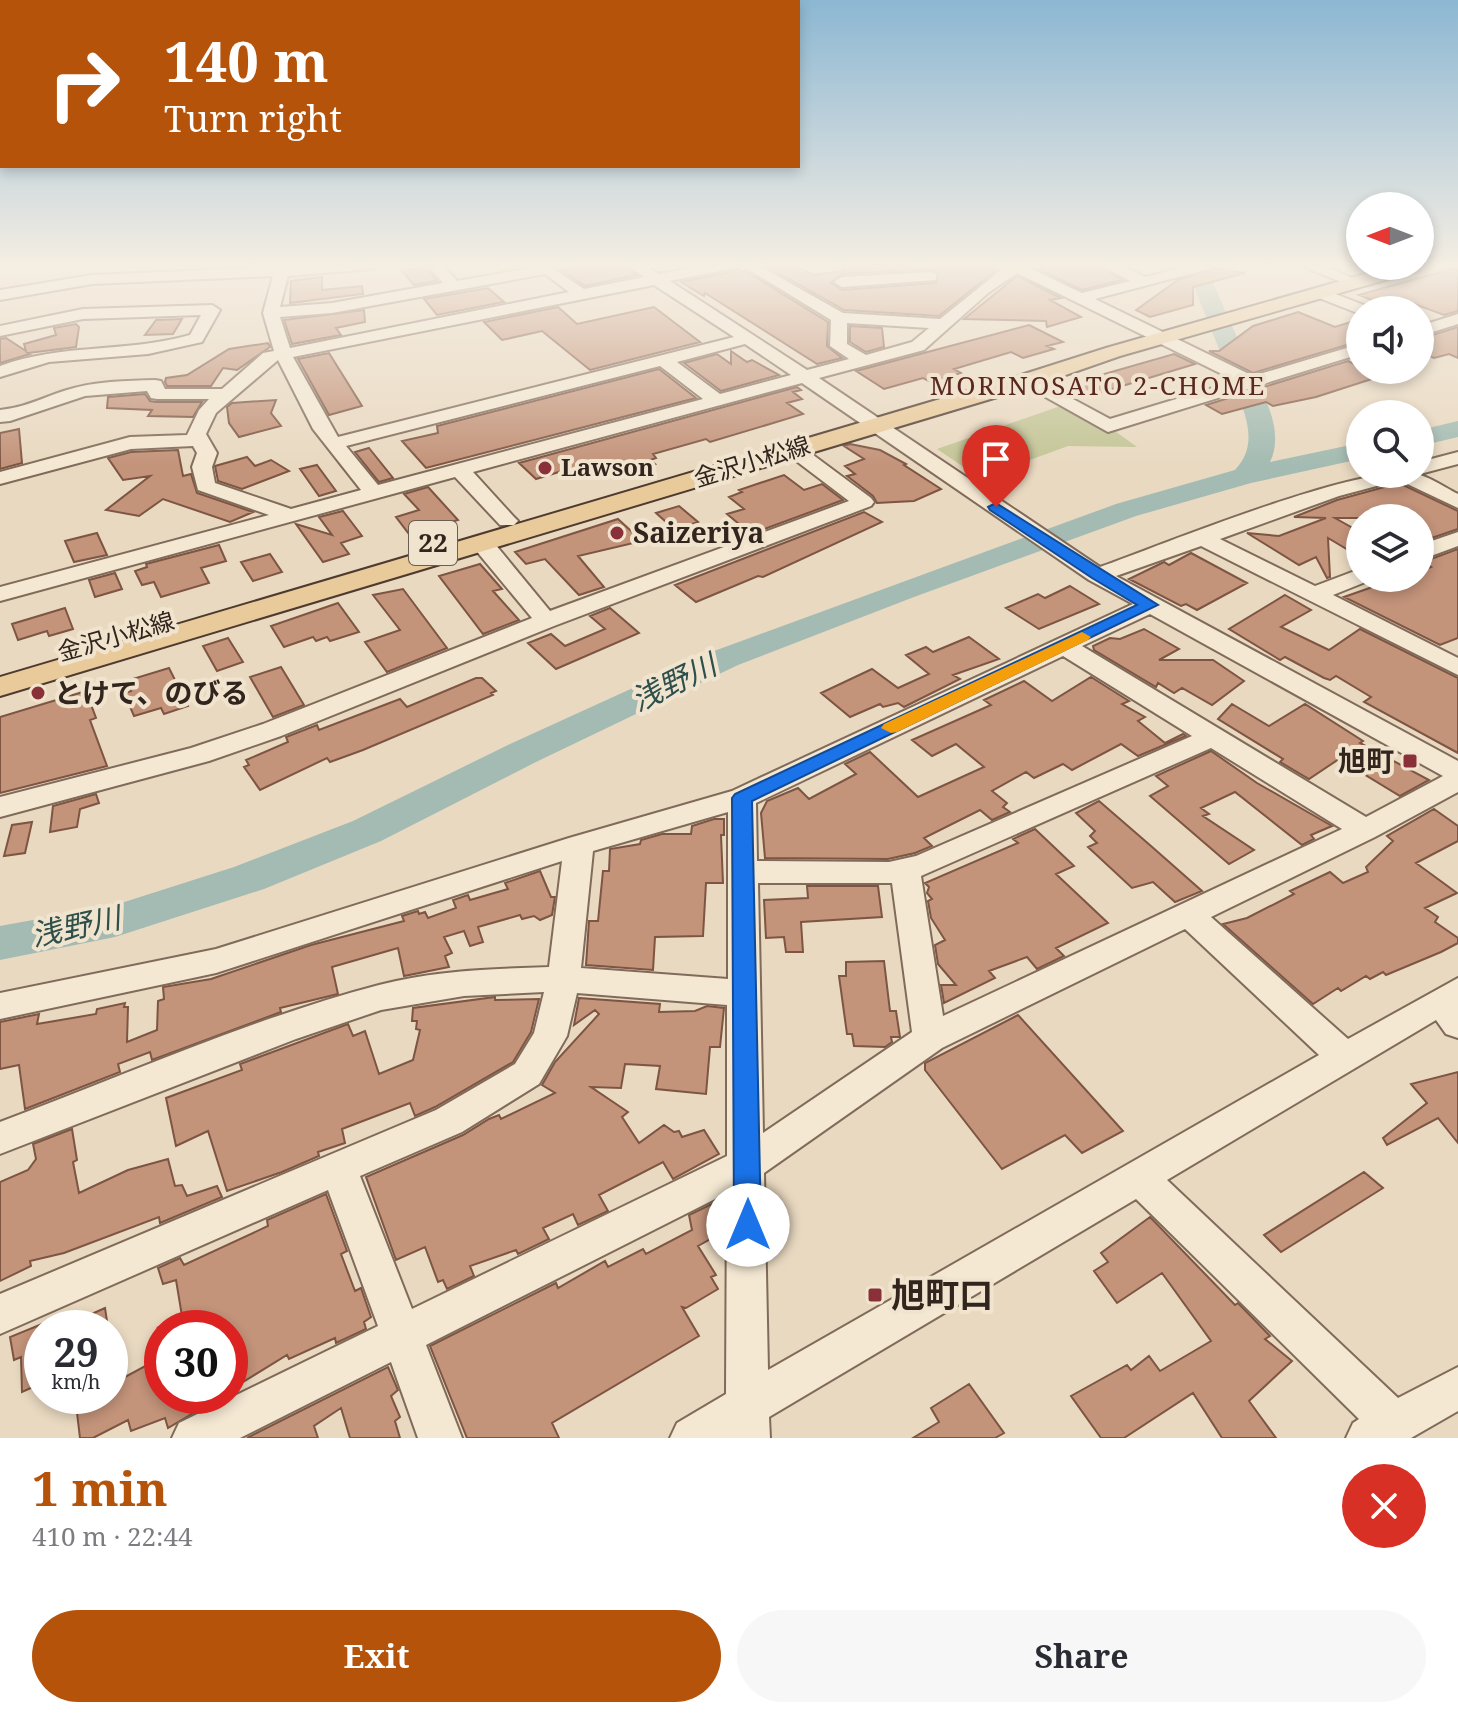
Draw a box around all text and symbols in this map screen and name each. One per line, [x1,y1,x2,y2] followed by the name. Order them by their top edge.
[164,22,329,98] text: 140 m
[32,32,136,136] icon: right
[164,94,342,143] text: Turn right
[1346,192,1434,280] north arrow
[1346,192,1434,592] map controls
[1346,296,1434,384] button: sound
[930,367,1266,403] district label: MORINOSATO 2-CHOME
[1346,400,1434,488] button: search
[962,425,1030,507] pin
[689,427,814,494] street label: 金沢小松線
[974,437,1018,481] icon: arrive
[561,450,654,483] place label: Lawson
[536,459,554,477] marker: Lawson
[1346,504,1434,592] button: layers
[633,513,764,551] place label: Saizeriya
[409,521,457,565] road number: 22
[608,524,626,542] marker: Saizeriya
[53,603,178,668] street label: 金沢小松線
[624,642,725,720] water label: 浅野川
[54,673,249,711] place label: とけて、のびる
[29,684,47,702] marker: とけて、のびる
[1338,741,1394,779] place label: 旭町
[1401,752,1419,770] marker: 旭町
[27,896,127,955] water label: 浅野川
[706,1183,790,1267] position arrow
[891,1271,993,1317] place label: 旭町口
[866,1286,884,1304] marker: 旭町口
[144,1310,248,1414] speed limit sign: 30
[53,1324,99,1379] text: 29
[51,1368,101,1395] text: km/h
[32,1455,168,1520] text: 1 min
[1342,1464,1426,1548] button: close
[32,1518,193,1554] text: 410 m · 22:44
[32,1610,721,1702] button: Exit
[737,1610,1426,1702] button: Share

